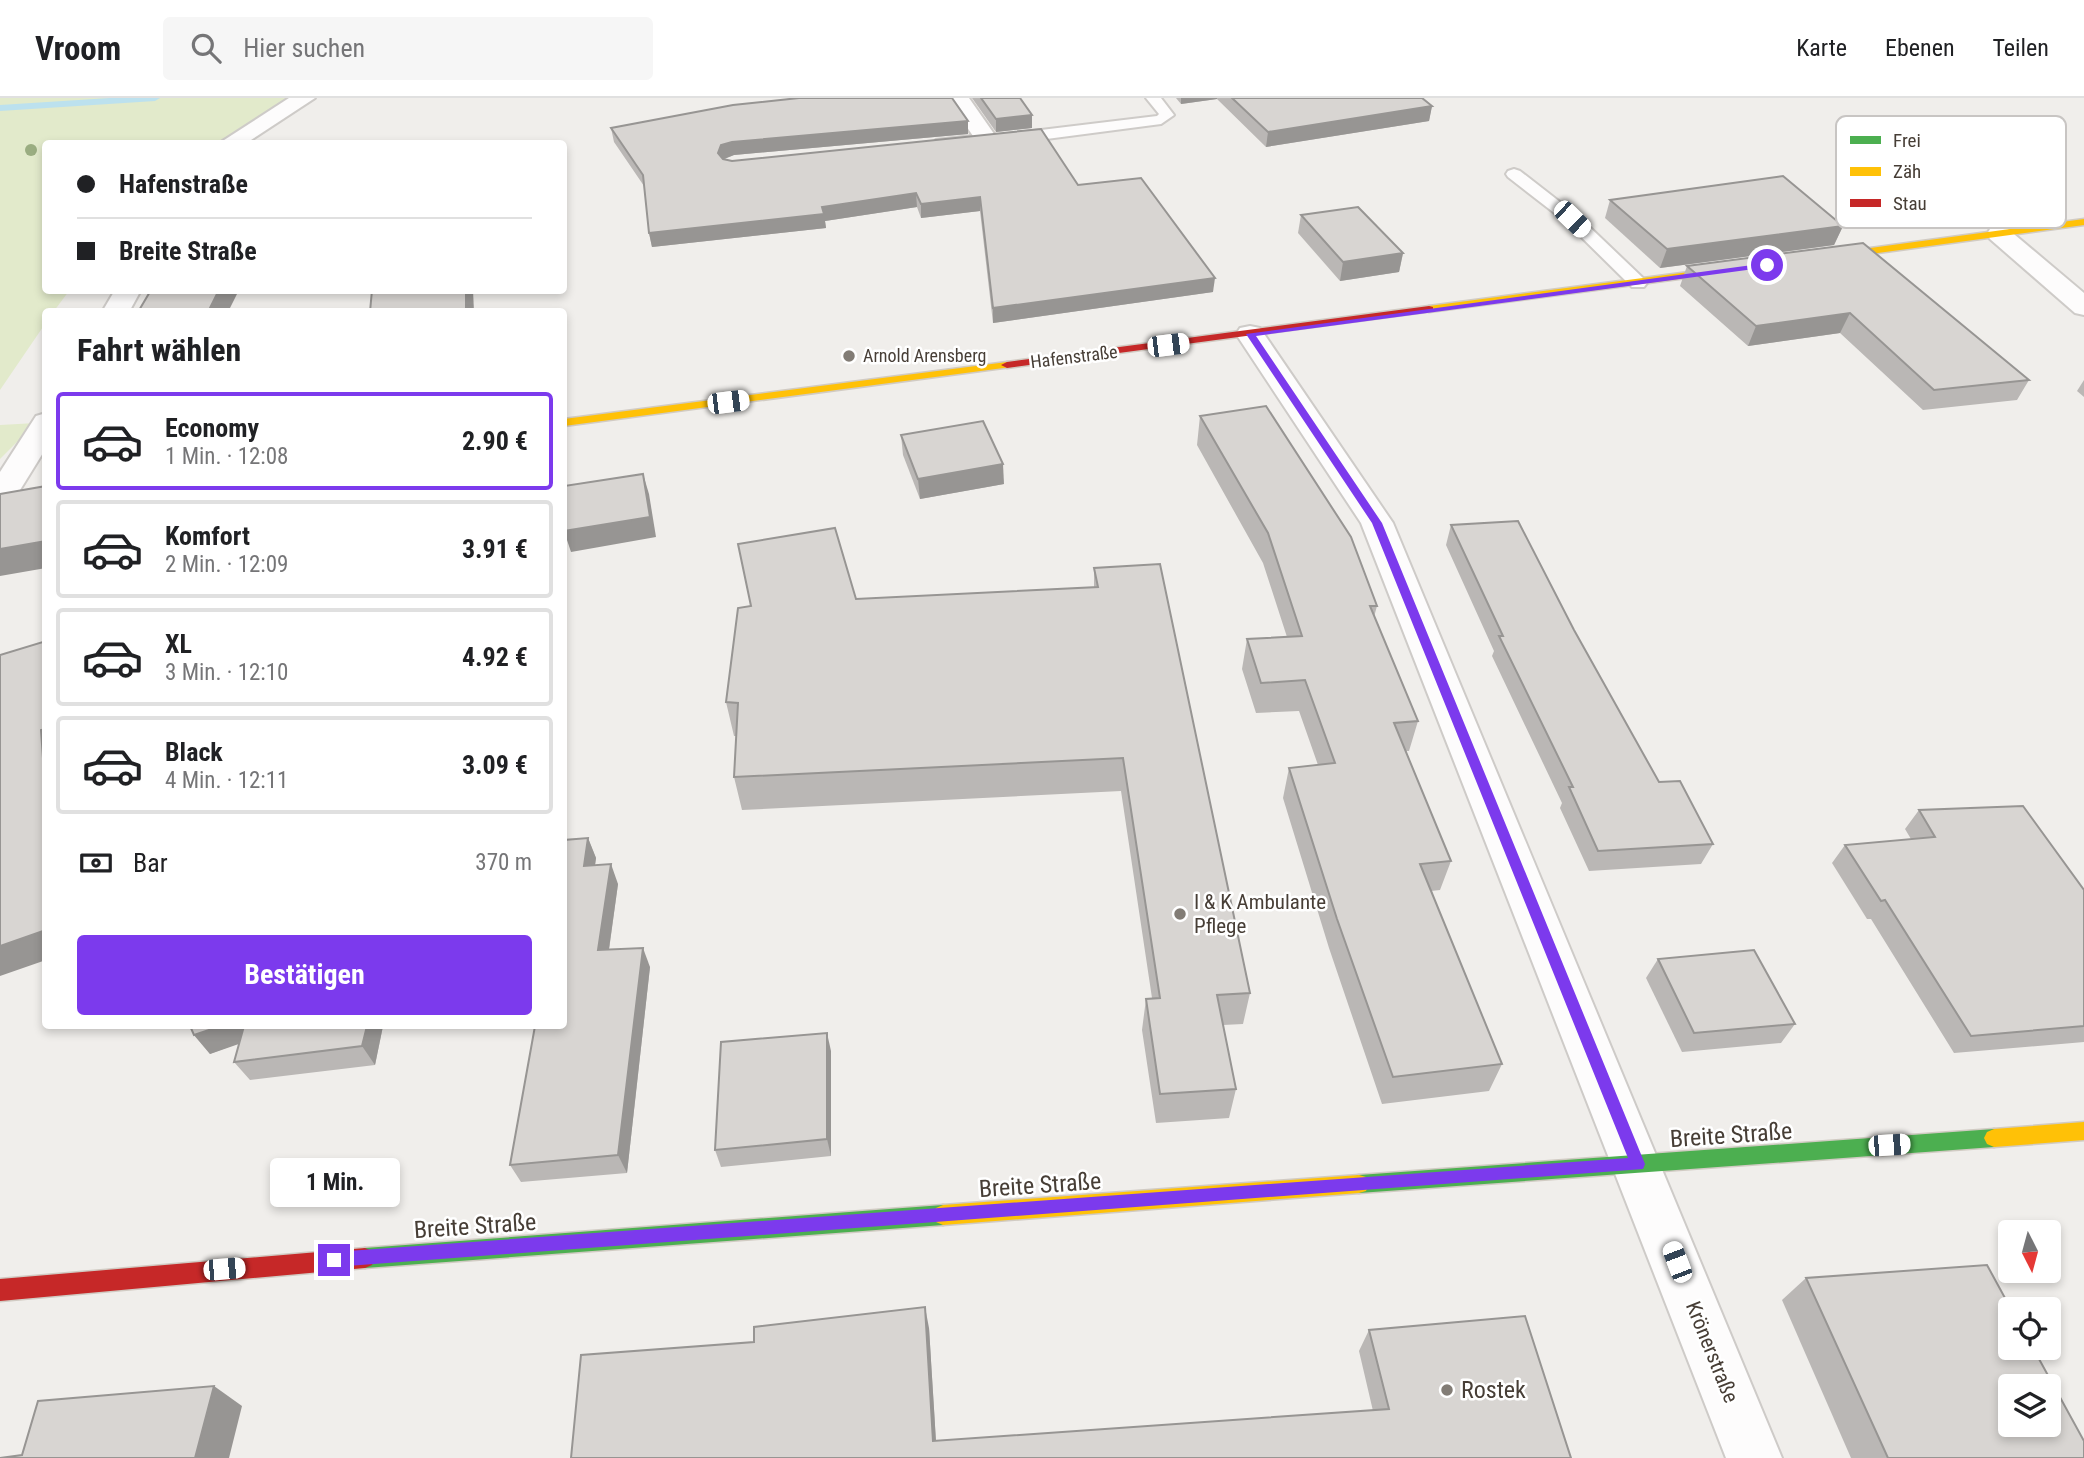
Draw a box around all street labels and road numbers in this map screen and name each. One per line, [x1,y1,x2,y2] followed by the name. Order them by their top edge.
[1029,341,1119,372] street label: Hafenstraße
[1669,1117,1793,1153] street label: Breite Straße
[978,1167,1102,1203] street label: Breite Straße
[413,1208,537,1244] street label: Breite Straße
[1681,1298,1743,1406] street label: Krönerstraße

